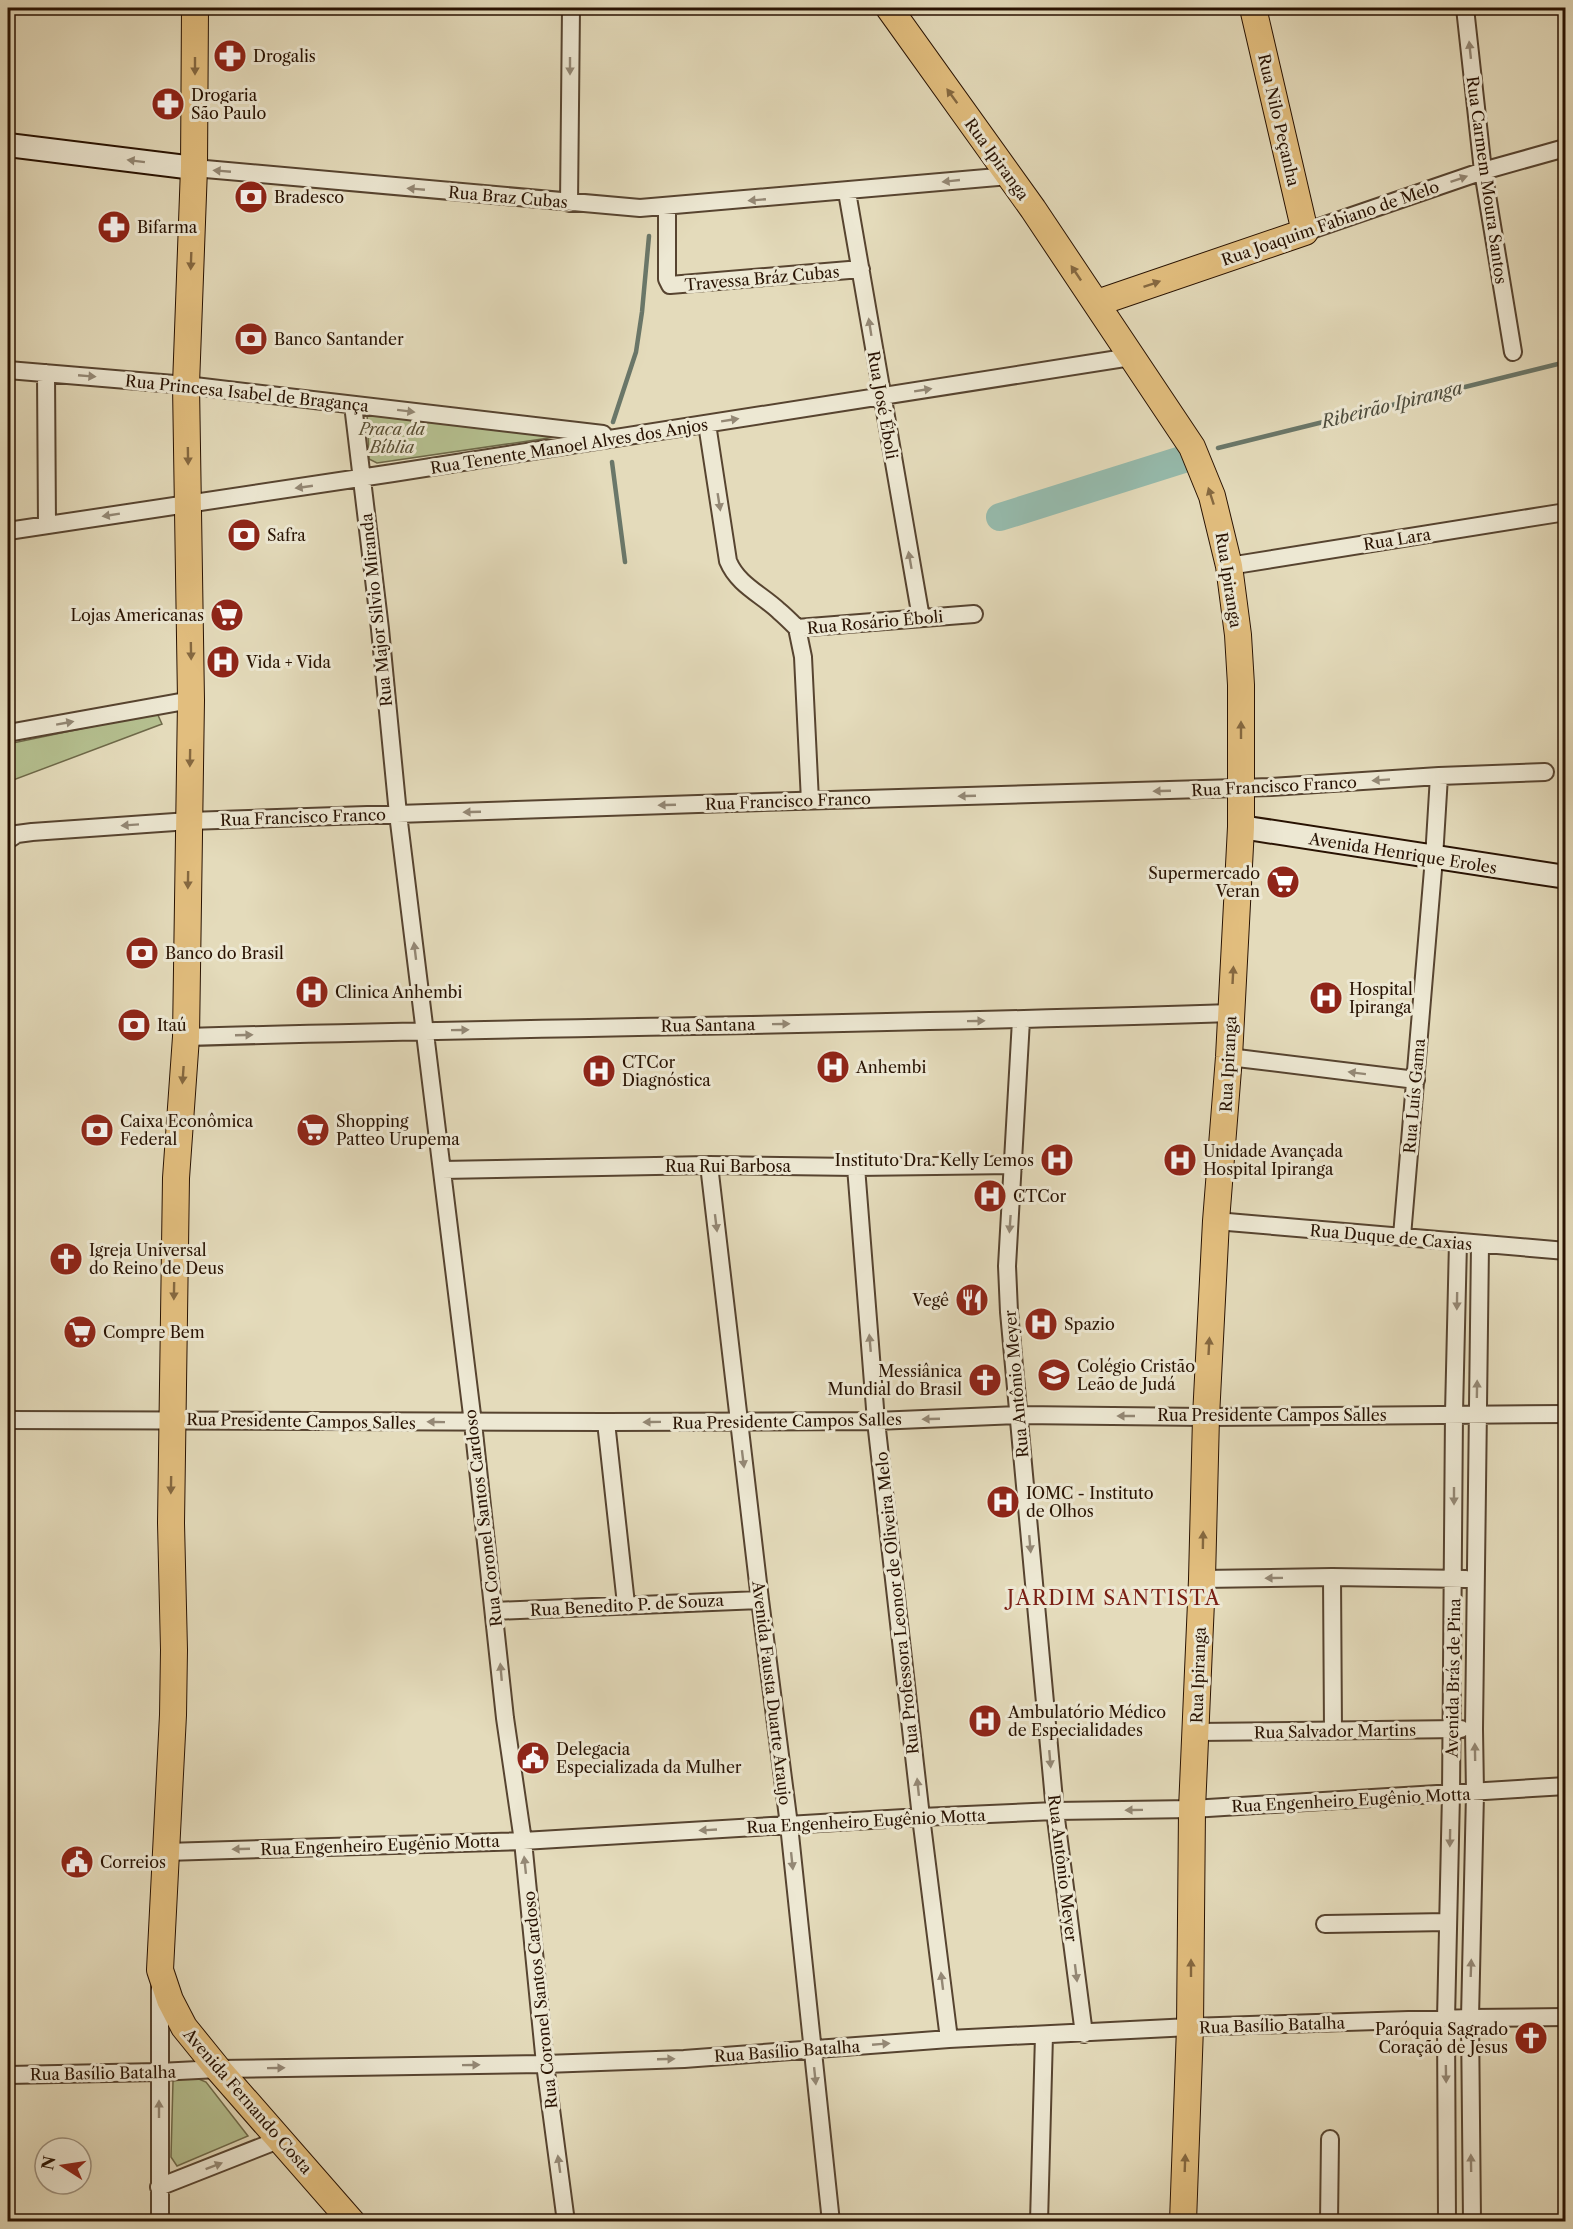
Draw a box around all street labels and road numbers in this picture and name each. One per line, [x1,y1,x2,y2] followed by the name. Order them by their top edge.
[1254,52,1304,189] street label: Rua Nilo Peçanha
[1463,75,1511,285] street label: Rua Carmem Moura Santos
[961,114,1034,204] street label: Rua Ipiranga
[1219,176,1442,270] street label: Rua Joaquim Fabiano de Melo
[447,182,569,212] street label: Rua Braz Cubas
[684,261,840,295] street label: Travessa Bráz Cubas
[864,349,902,461] street label: Rua José Éboli
[124,370,370,416] street label: Rua Princesa Isabel de Bragança
[429,414,709,478] street label: Rua Tenente Manoel Alves dos Anjos
[356,512,396,708] street label: Rua Major Sílvio Miranda
[1362,524,1433,554] street label: Rua Lara
[1212,531,1247,630] street label: Rua Ipiranga
[806,606,944,638] street label: Rua Rosário Éboli
[1191,772,1358,800] street label: Rua Francisco Franco
[705,788,871,814] street label: Rua Francisco Franco
[220,804,386,830] street label: Rua Francisco Franco
[1307,828,1498,878] street label: Avenida Henrique Eroles
[661,1014,756,1036] street label: Rua Santana
[1215,1015,1241,1113] street label: Rua Ipiranga
[1399,1037,1429,1154] street label: Rua Luís Gama
[665,1156,792,1176] street label: Rua Rui Barbosa
[1309,1220,1473,1254] street label: Rua Duque de Caxias
[1000,1309,1032,1459] street label: Rua Antônio Meyer
[1157,1405,1387,1425] street label: Rua Presidente Campos Salles
[460,1408,506,1628] street label: Rua Coronel Santos Cardoso
[186,1409,416,1433] street label: Rua Presidente Campos Salles
[672,1409,902,1433] street label: Rua Presidente Campos Salles
[871,1451,923,1755] street label: Rua Professora Leonor de Oliveira Melo
[748,1579,796,1806] street label: Avenida Fausta Duarte Araujo
[530,1590,725,1620] street label: Rua Benedito P. de Souza
[1442,1598,1464,1759] street label: Avenida Brás de Pina
[1186,1626,1210,1724] street label: Rua Ipiranga
[1254,1720,1416,1742] street label: Rua Salvador Martins
[1231,1784,1472,1816] street label: Rua Engenheiro Eugênio Motta
[1044,1793,1082,1943] street label: Rua Antônio Meyer
[746,1805,987,1837] street label: Rua Engenheiro Eugênio Motta
[260,1831,501,1859] street label: Rua Engenheiro Eugênio Motta
[519,1890,561,2110] street label: Rua Coronel Santos Cardoso
[1199,2012,1346,2038] street label: Rua Basílio Batalha
[179,2023,317,2178] street label: Avenida Fernando Costa
[713,2036,861,2066] street label: Rua Basílio Batalha
[30,2062,177,2084] street label: Rua Basílio Batalha

